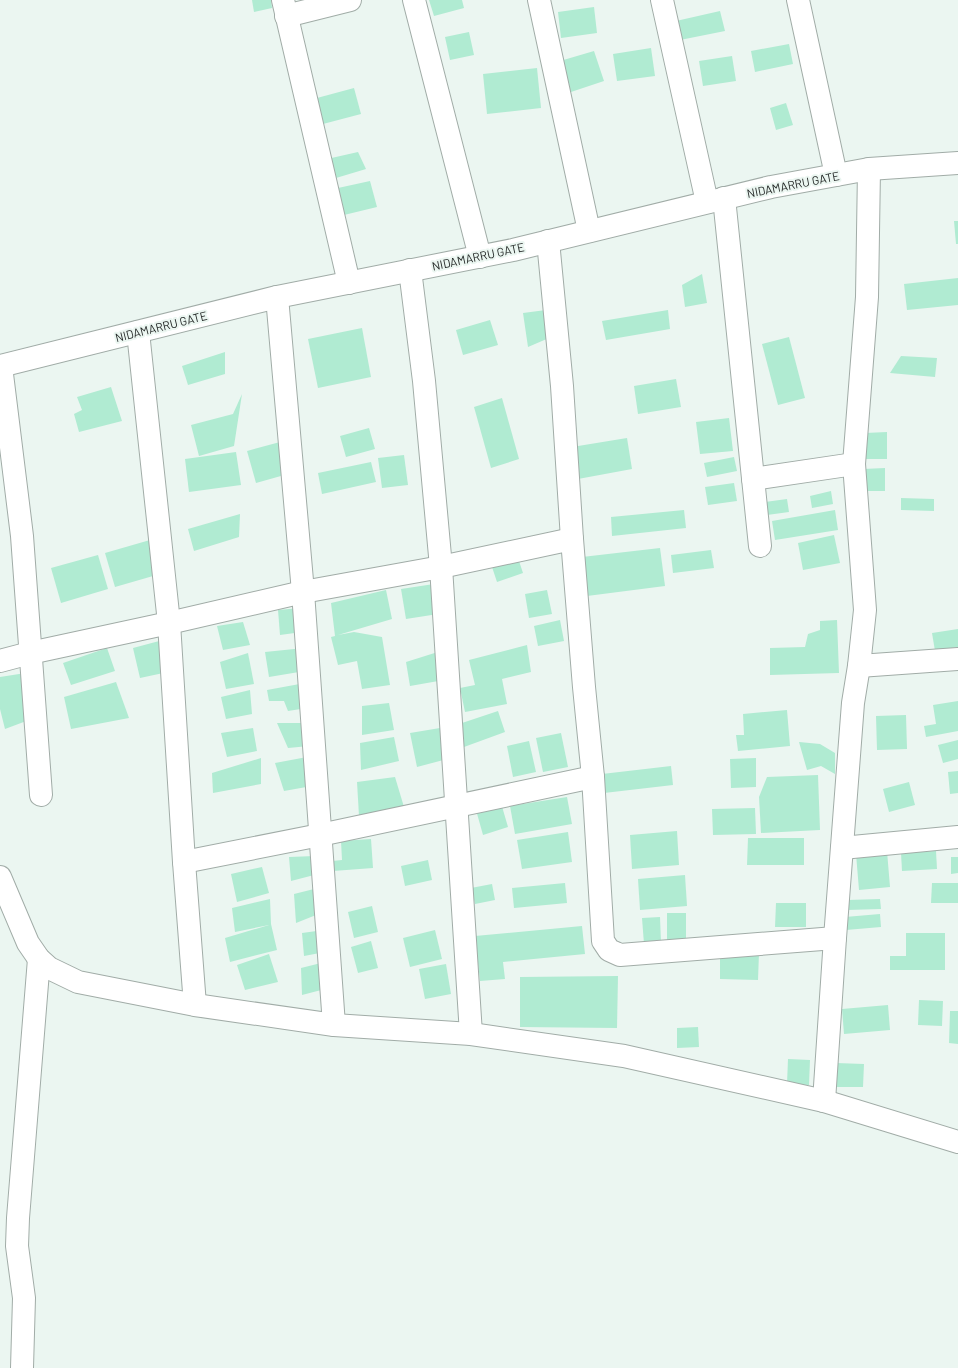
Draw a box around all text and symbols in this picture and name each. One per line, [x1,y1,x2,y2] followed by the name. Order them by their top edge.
[745,168,841,200] street label: NIDAMARRU GATE
[430,239,526,273] street label: NIDAMARRU GATE
[114,308,208,344] street label: NIDAMARRU GATE

